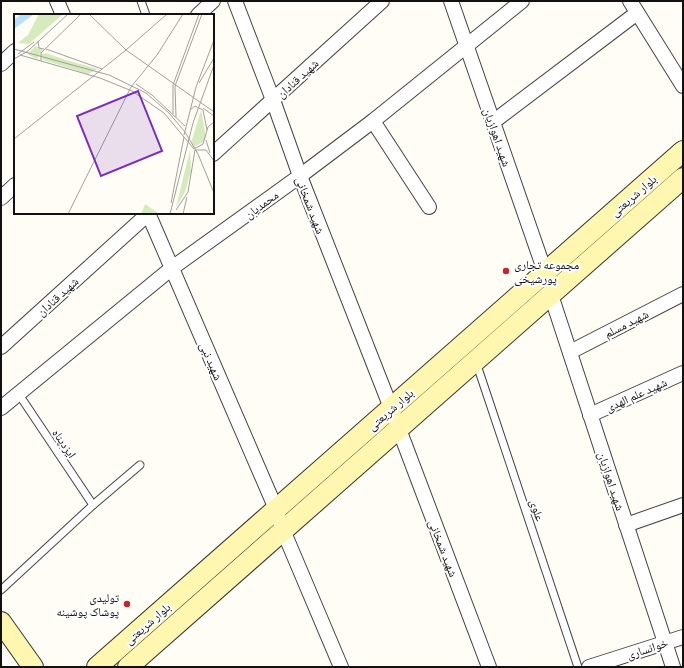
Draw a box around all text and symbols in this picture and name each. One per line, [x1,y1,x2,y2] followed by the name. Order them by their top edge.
[14,14,214,214] inset map
[272,54,322,102] street label: شهید قنادان
[480,105,516,169] street label: شهید اهوازیان
[606,170,660,220] street label: بلوار شریعتی
[292,174,330,236] street label: شهید شمخانی
[240,185,282,223] street label: محمدیان
[514,255,579,287] place label: مجموعه تجاری پورشیخی
[501,266,511,276] marker: مجموعه تجاری پورشیخی
[32,272,82,320] street label: شهید قنادان
[601,304,651,342] street label: شهید مسلم
[196,339,228,383] street label: شهید نبی
[602,372,670,416] street label: شهید علم الهدی
[363,384,417,434] street label: بلوار شریعتی
[48,425,82,462] street label: ایزدپناه
[594,449,630,513] street label: شهید اهوازیان
[526,497,550,523] street label: علوی
[425,517,463,579] street label: شهید شمخانی
[56,588,119,620] place label: تولیدی پوشاک پوشینه
[120,598,174,648] street label: بلوار شریعتی
[122,599,132,609] marker: تولیدی پوشاک پوشینه
[624,633,670,663] street label: خوانساری

